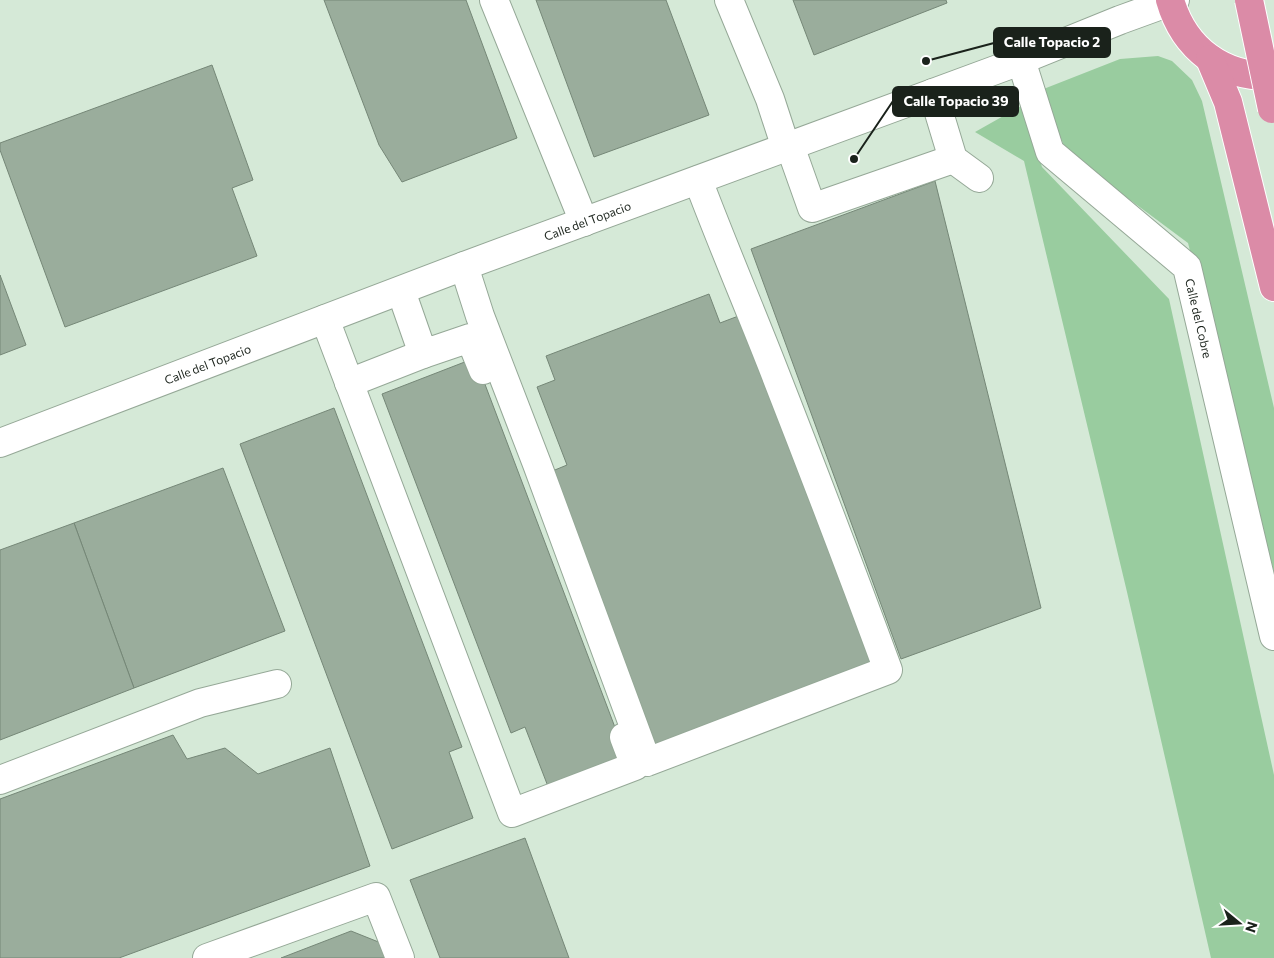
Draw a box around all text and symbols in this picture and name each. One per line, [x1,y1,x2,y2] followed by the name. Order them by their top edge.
[994,28,1110,57] callout: Calle Topacio 2
[1004,33,1100,50] text: Calle Topacio 2
[893,87,1018,116] callout: Calle Topacio 39
[903,92,1009,109] text: Calle Topacio 39
[542,198,633,243] street label: Calle del Topacio
[1183,277,1215,359] street label: Calle del Cobre
[162,341,253,387] street label: Calle del Topacio
[1214,898,1264,948] north arrow
[1242,920,1262,935] text: N

